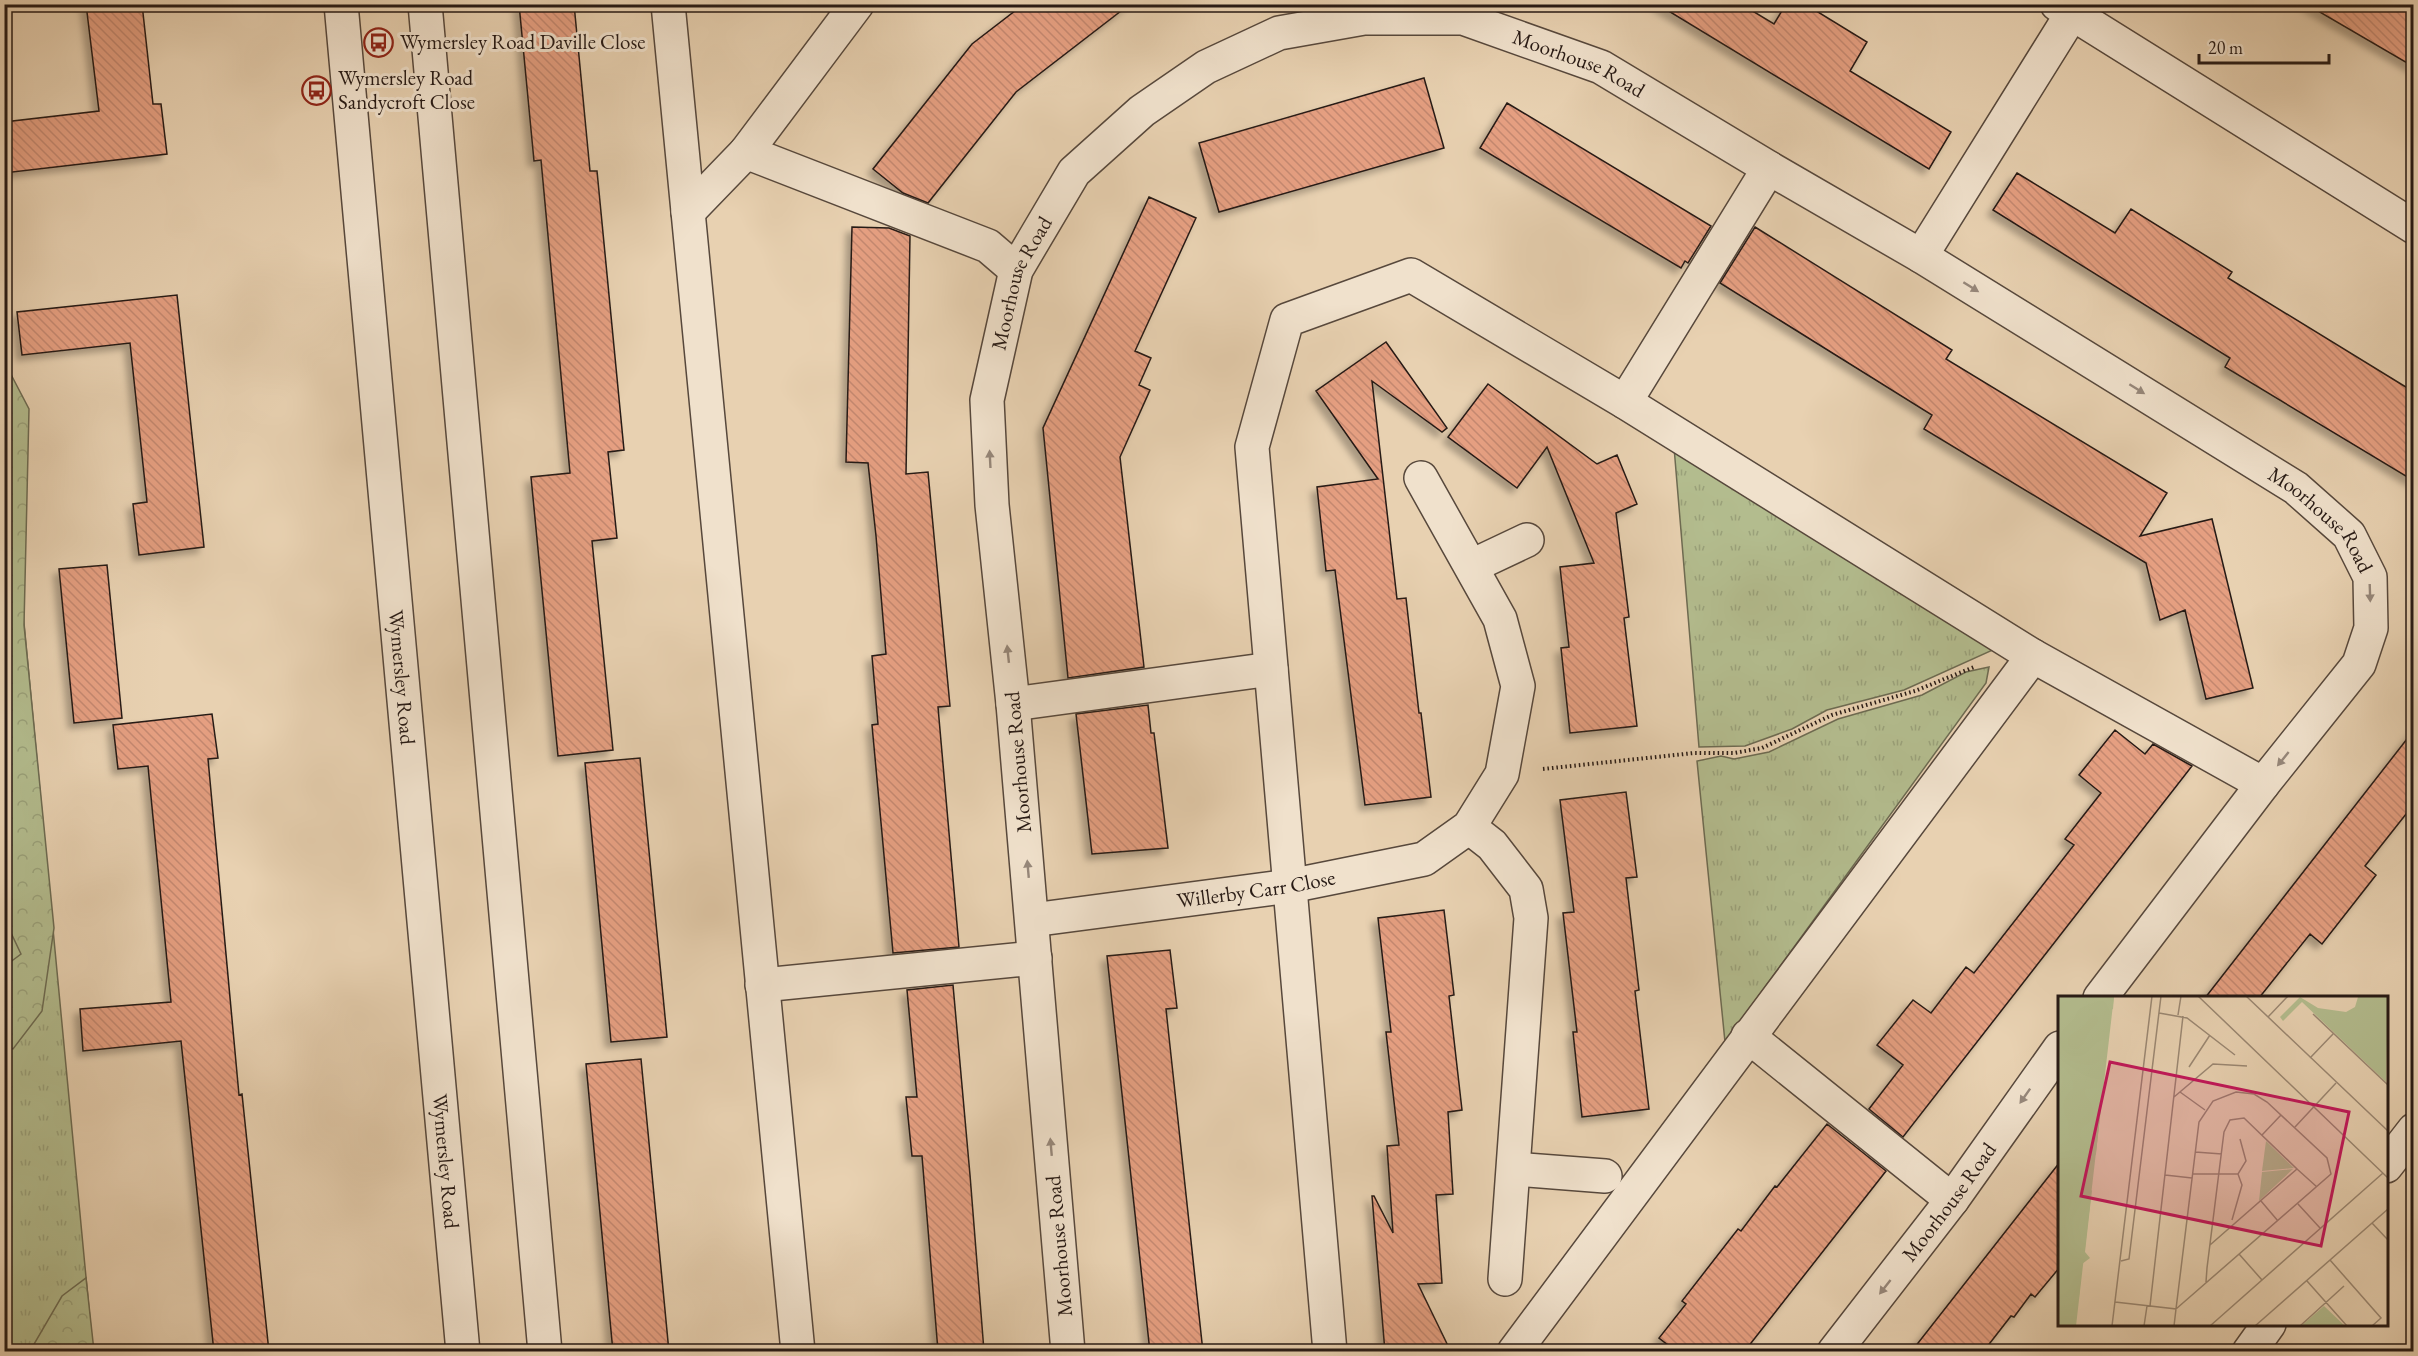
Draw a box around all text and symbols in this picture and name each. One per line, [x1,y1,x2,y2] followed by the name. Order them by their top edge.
[1509,23,1651,104] street label: Moorhouse Road
[363,26,395,58] bus stop icon: Wymersley Road Daville Close
[2199,27,2330,65] scale bar
[400,28,645,55] place label: Wymersley Road Daville Close
[2208,36,2243,59] text: 20 m
[338,64,475,115] place label: Wymersley Road Sandycroft Close
[301,74,333,106] bus stop icon: Wymersley Road Sandycroft Close
[985,211,1058,353] street label: Moorhouse Road
[1963,281,1979,292] one-way arrow
[2129,384,2145,395] one-way arrow
[985,450,994,469] one-way arrow
[2263,460,2380,577] street label: Moorhouse Road
[2366,584,2375,603] one-way arrow
[383,609,422,746] street label: Wymersley Road
[1003,644,1013,663] one-way arrow
[998,690,1037,834] street label: Moorhouse Road
[2277,752,2289,767] one-way arrow
[1023,859,1033,878] one-way arrow
[1175,863,1337,914] street label: Willerby Carr Close
[2058,996,2388,1326] inset map
[2019,1087,2031,1103] one-way arrow
[427,1093,466,1230] street label: Wymersley Road
[1046,1137,1056,1156] one-way arrow
[1895,1137,2002,1267] street label: Moorhouse Road
[1039,1174,1078,1318] street label: Moorhouse Road
[1879,1279,1891,1294] one-way arrow

